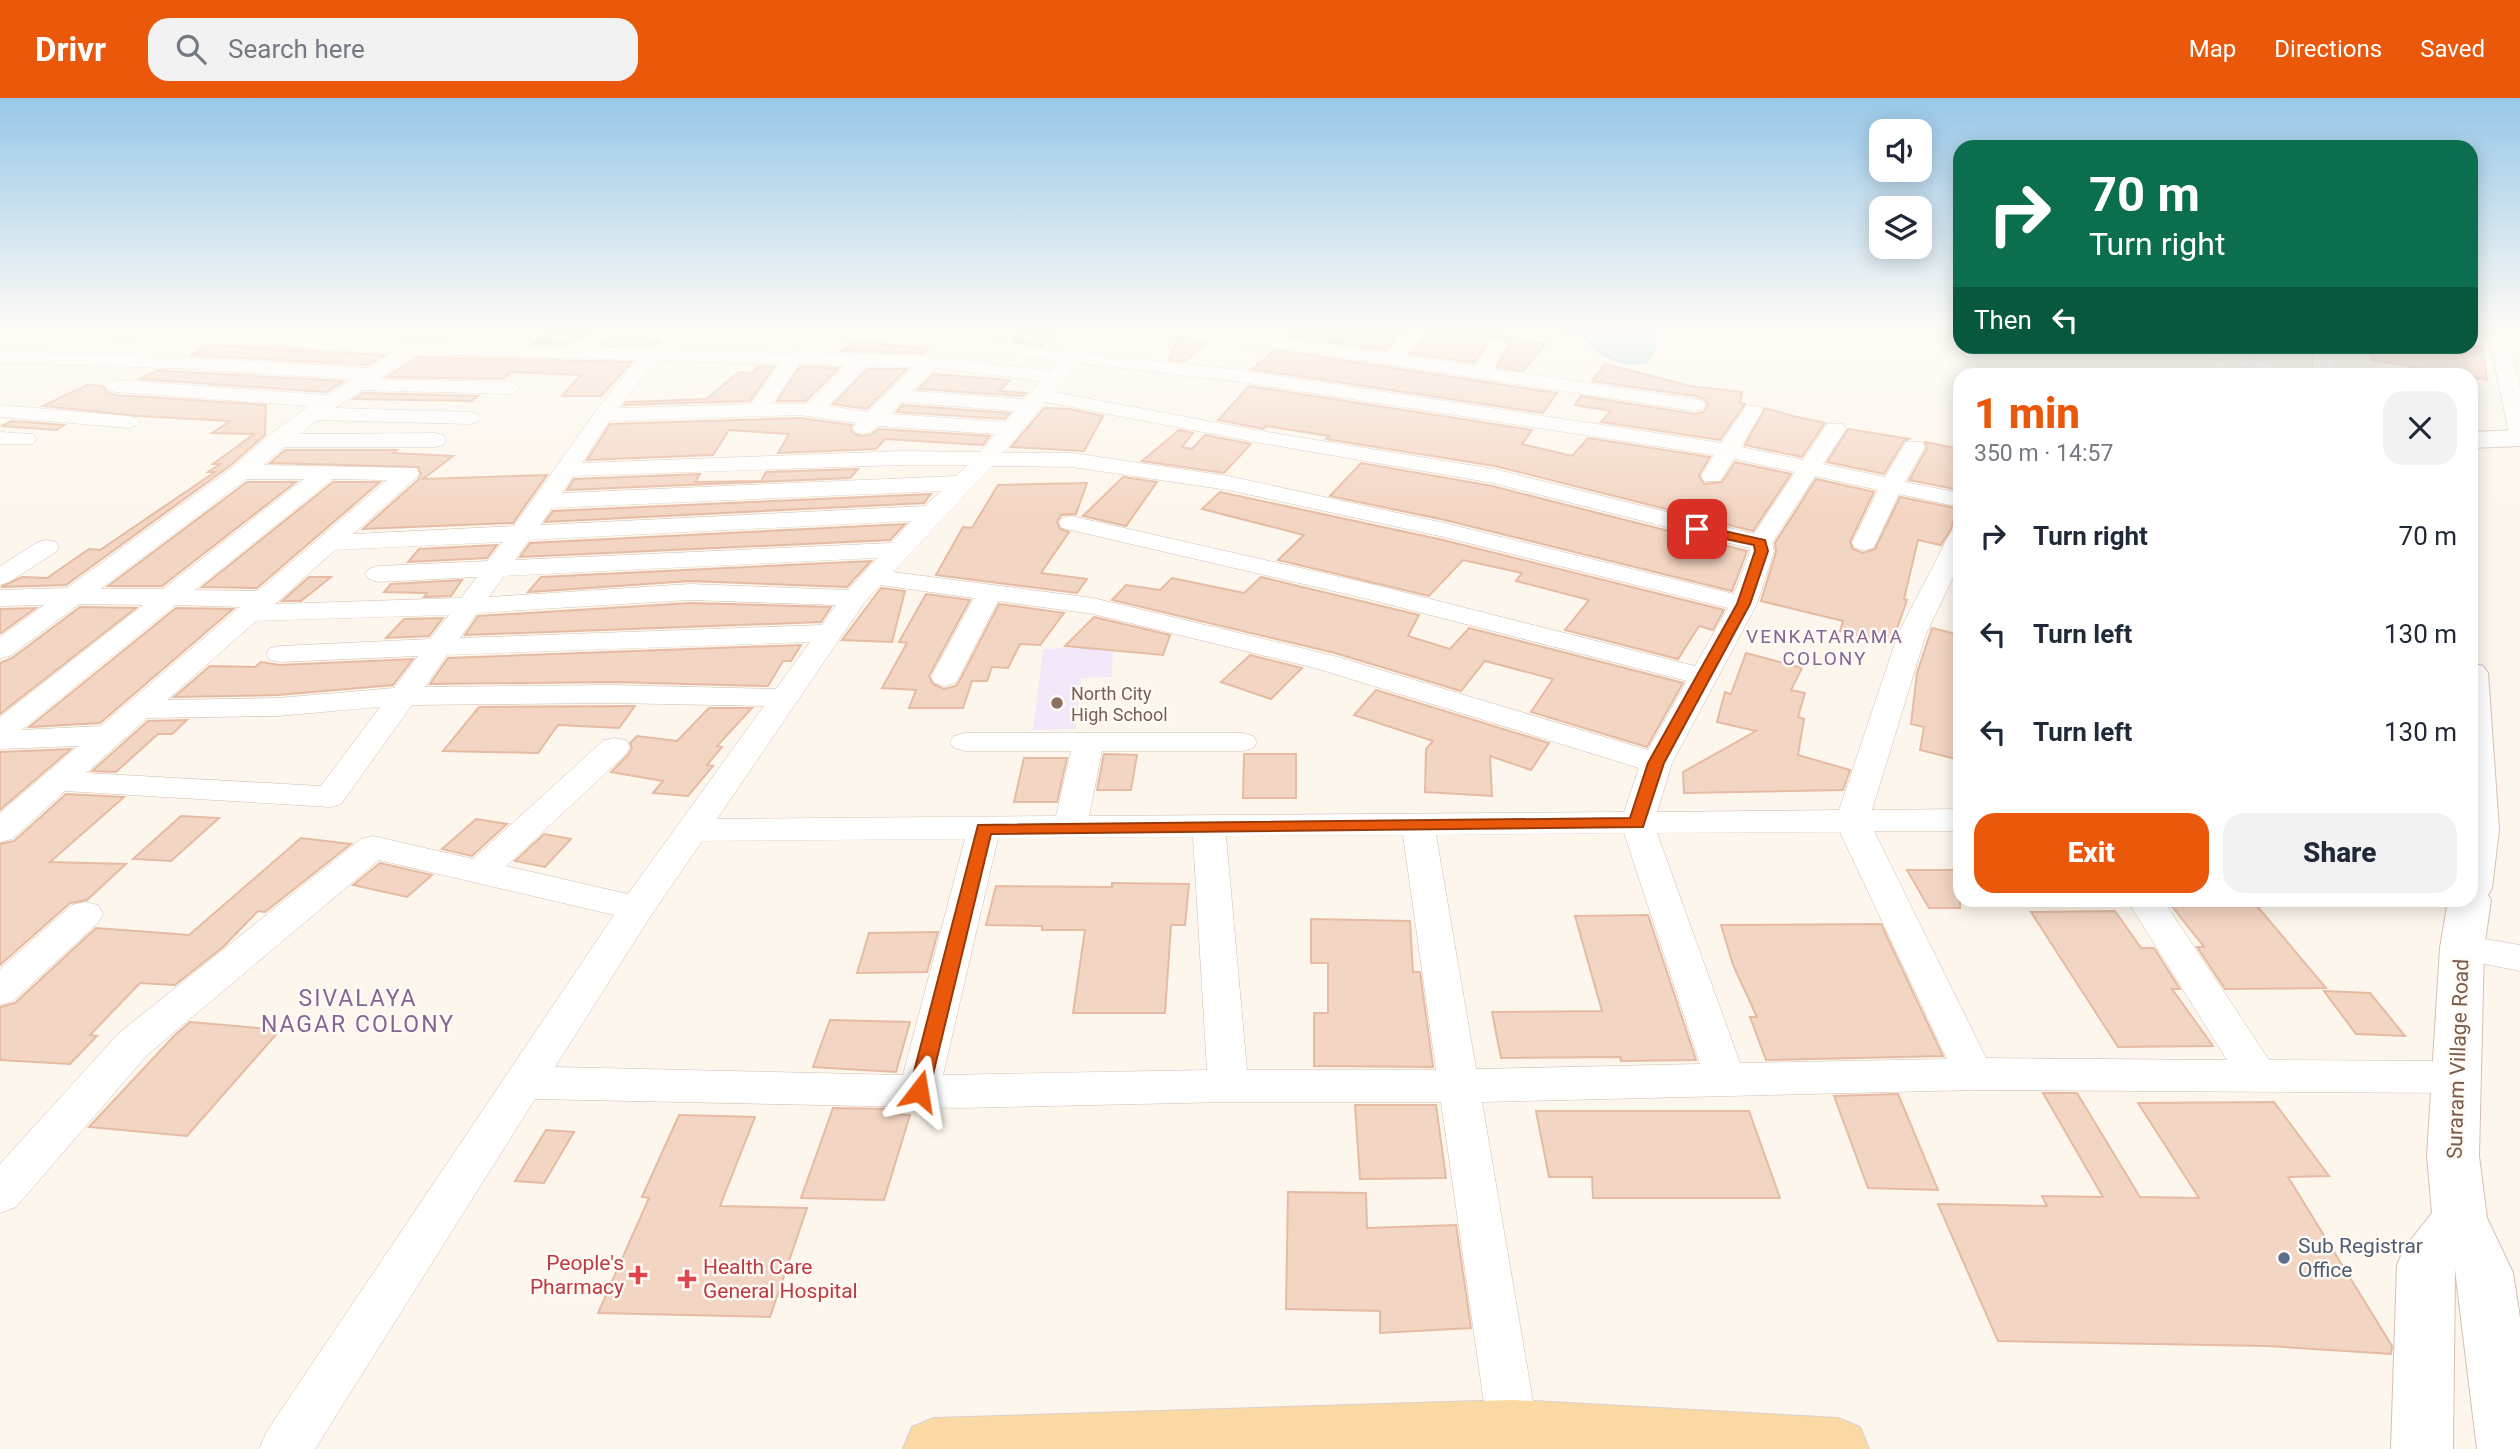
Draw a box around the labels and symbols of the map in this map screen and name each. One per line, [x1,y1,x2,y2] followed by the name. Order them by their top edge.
[1667,499,1727,559] pin
[1746,625,1904,670] district label: VENKATARAMA COLONY
[1071,683,1168,725] place label: North City High School
[1049,695,1065,711] marker: North City High School
[2443,958,2473,1160] street label: Suraram Village Road
[261,985,455,1038] district label: SIVALAYA NAGAR COLONY
[882,1054,956,1128] position arrow
[2298,1234,2423,1282] place label: Sub Registrar Office
[2276,1250,2292,1266] marker: Sub Registrar Office
[530,1251,624,1299] place label: People's Pharmacy
[703,1255,858,1303] place label: Health Care General Hospital
[630,1267,646,1283] marker: People's Pharmacy
[677,1269,697,1289] marker: Health Care General Hospital

